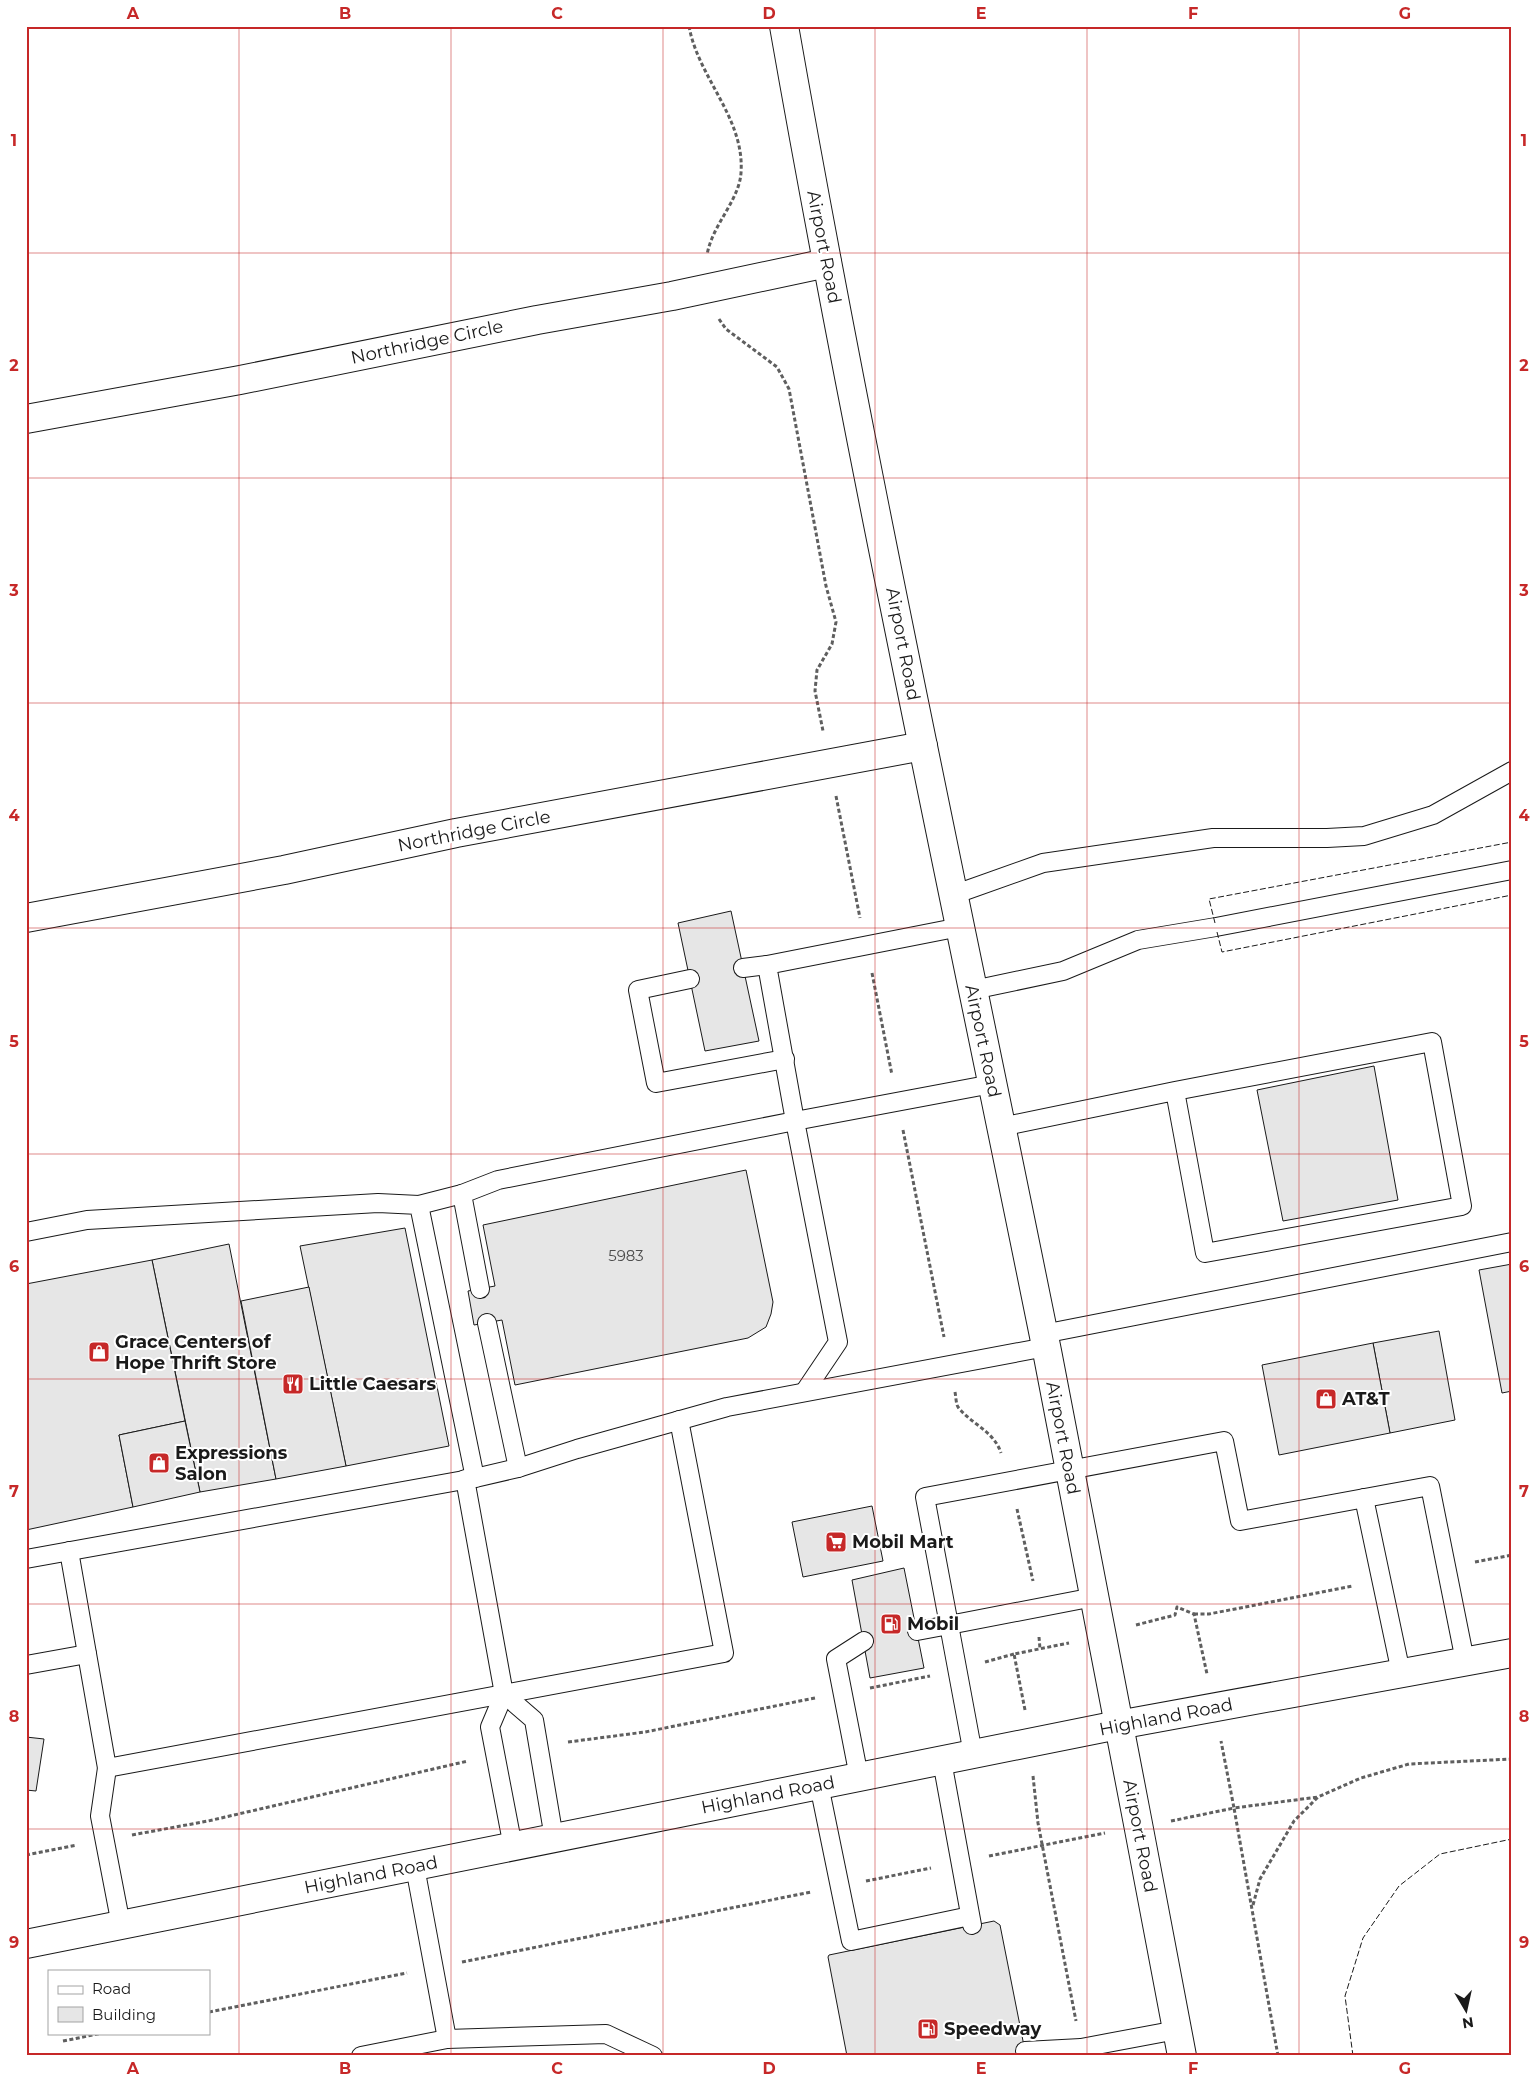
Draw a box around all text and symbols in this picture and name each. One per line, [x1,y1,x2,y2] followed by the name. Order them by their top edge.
[126,4,140,23] text: A
[339,4,351,23] text: B
[551,4,563,23] text: C
[762,4,776,23] text: D
[976,4,986,23] text: E
[1188,4,1198,23] text: F
[1399,4,1411,23] text: G
[11,131,17,150] text: 1
[1521,131,1527,150] text: 1
[802,189,846,305] street label: Airport Road
[349,315,505,369] street label: Northridge Circle
[9,356,19,375] text: 2
[1519,356,1529,375] text: 2
[8,581,19,600] text: 3
[1518,581,1529,600] text: 3
[881,586,925,702] street label: Airport Road
[396,805,552,857] street label: Northridge Circle
[8,806,20,825] text: 4
[1518,806,1530,825] text: 4
[960,983,1006,1099] street label: Airport Road
[9,1032,19,1051] text: 5
[1519,1032,1529,1051] text: 5
[608,1246,644,1265] house number: 5983
[9,1257,19,1276] text: 6
[1519,1257,1529,1276] text: 6
[115,1331,277,1374] place label: Grace Centers of Hope Thrift Store
[87,1340,111,1364] shop icon: Grace Centers of Hope Thrift Store
[281,1372,305,1396] restaurant icon: Little Caesars
[309,1373,437,1395] place label: Little Caesars
[1041,1380,1085,1496] street label: Airport Road
[1314,1387,1338,1411] shop icon: AT&T
[1341,1388,1390,1410] place label: AT&T
[175,1442,288,1485] place label: Expressions Salon
[147,1451,171,1475] shop icon: Expressions Salon
[9,1482,19,1501] text: 7
[1519,1482,1529,1501] text: 7
[824,1530,848,1554] supermarket icon: Mobil Mart
[852,1531,954,1553] place label: Mobil Mart
[879,1612,903,1636] fuel station icon: Mobil
[907,1613,959,1635] place label: Mobil
[1097,1693,1235,1741] street label: Highland Road
[9,1707,19,1726] text: 8
[1519,1707,1529,1726] text: 8
[699,1771,837,1819] street label: Highland Road
[1118,1778,1162,1894] street label: Airport Road
[302,1851,440,1899] street label: Highland Road
[9,1933,19,1952] text: 9
[1519,1933,1529,1952] text: 9
[48,1970,210,2034] legend
[92,1979,131,1998] text: Road
[1440,1984,1490,2034] north arrow
[92,2005,156,2024] text: Building
[1461,2013,1475,2033] text: N
[916,2017,940,2041] fuel station icon: Speedway
[944,2018,1041,2040] place label: Speedway
[126,2059,140,2078] text: A
[339,2059,351,2078] text: B
[551,2059,563,2078] text: C
[762,2059,776,2078] text: D
[976,2059,986,2078] text: E
[1188,2059,1198,2078] text: F
[1399,2059,1411,2078] text: G

